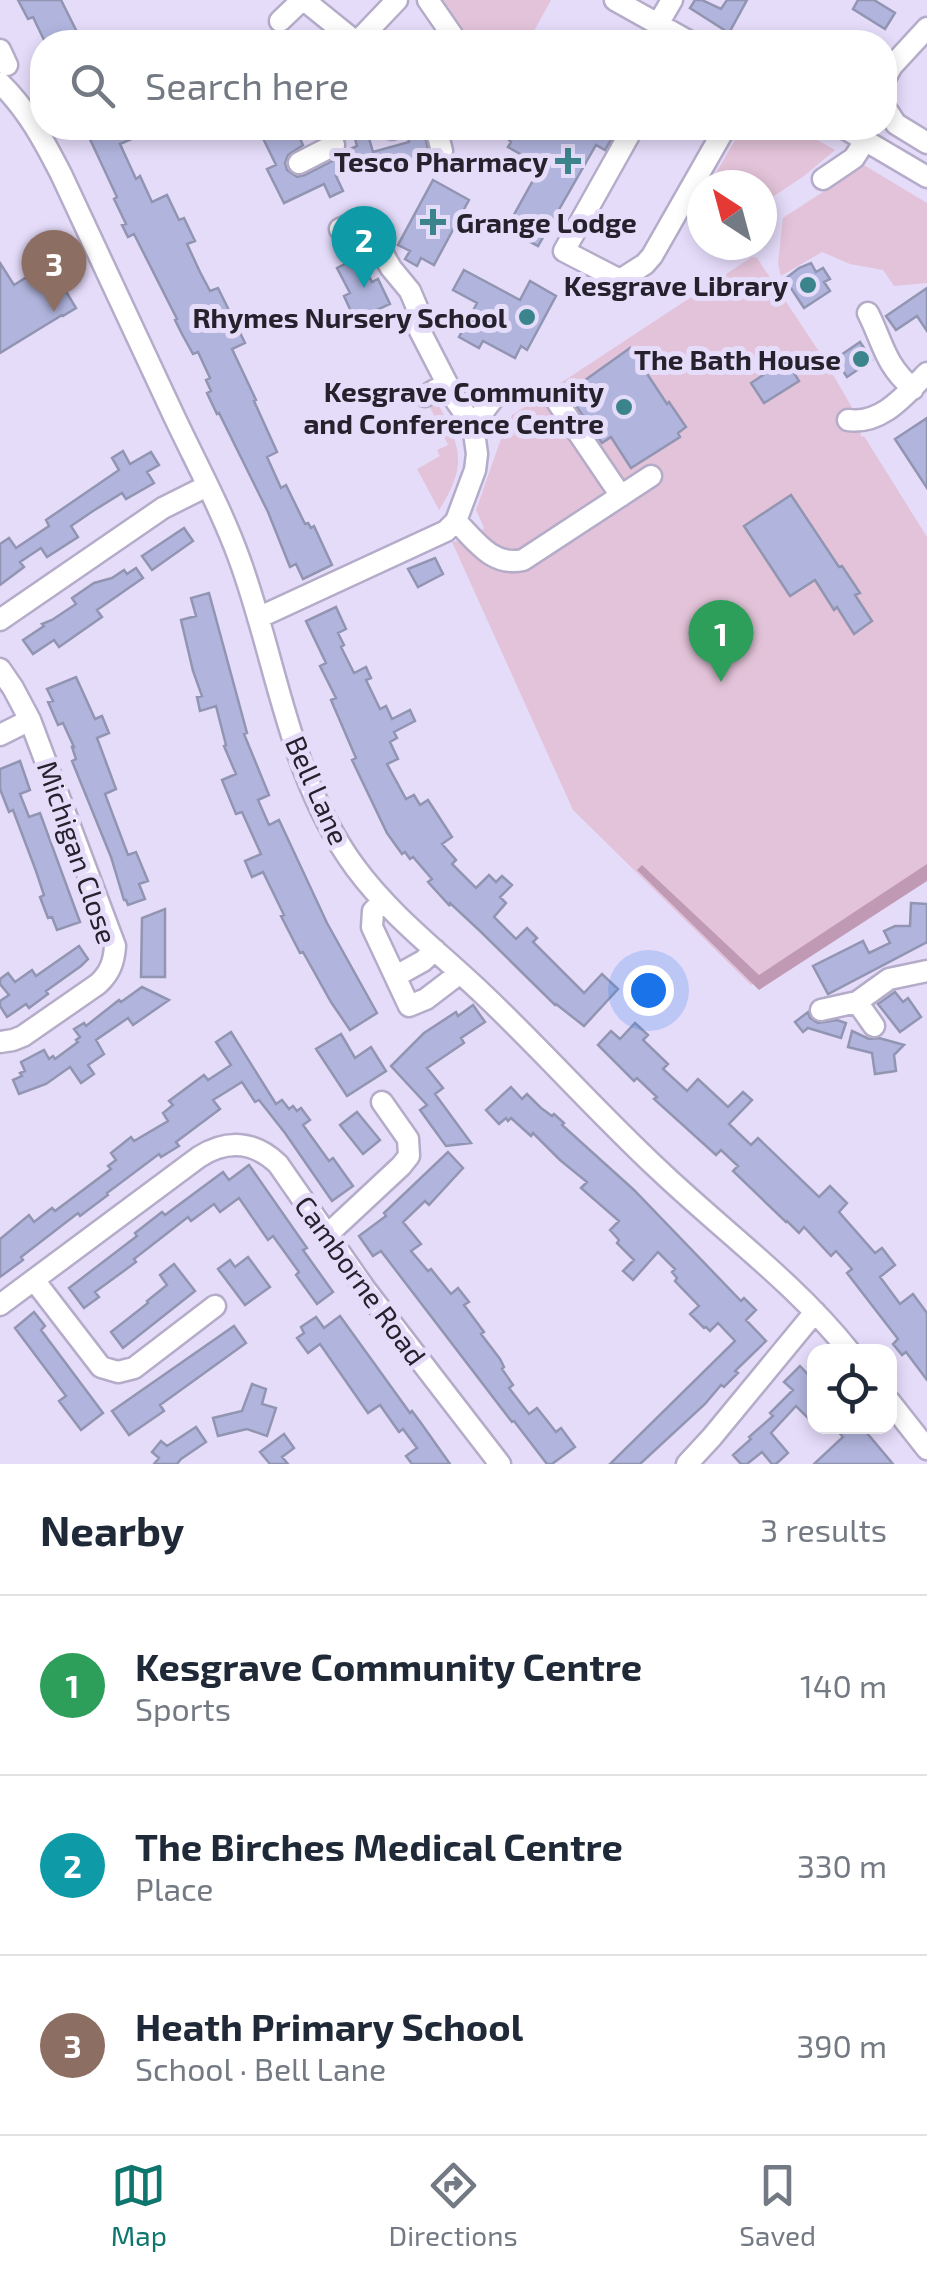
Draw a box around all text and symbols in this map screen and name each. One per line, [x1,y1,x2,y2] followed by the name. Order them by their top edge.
[30,30,897,140] search box
[65,58,120,113] icon: search
[145,62,349,108] text: Search here
[334,144,548,178] place label: Tesco Pharmacy
[557,150,579,172] marker: Tesco Pharmacy
[687,170,777,260] north arrow
[456,205,637,239] place label: Grange Lodge
[332,206,396,288] pin: 2
[420,209,446,235] marker: Grange Lodge
[22,230,86,312] pin: 3
[564,268,788,302] place label: Kesgrave Library
[797,274,819,296] marker: Kesgrave Library
[192,300,508,334] place label: Rhymes Nursery School
[516,306,538,328] marker: Rhymes Nursery School
[634,342,841,376] place label: The Bath House
[850,348,872,370] marker: The Bath House
[303,374,604,440] place label: Kesgrave Community and Conference Centre
[613,396,635,418] marker: Kesgrave Community and Conference Centre
[688,600,754,682] pin: 1
[279,730,357,850] street label: Bell Lane
[31,756,125,948] street label: Michigan Close
[623,965,674,1016] your location
[288,1189,434,1371] street label: Camborne Road
[807,1344,897,1434] map controls
[807,1344,897,1434] button: locate
[40,1504,184,1554] text: Nearby
[760,1510,887,1548] text: 3 results
[135,1643,642,1689] text: Kesgrave Community Centre
[66,1666,79,1704] text: 1
[800,1666,887,1704] text: 140 m
[135,1689,231,1727] text: Sports
[135,1823,623,1869] text: The Birches Medical Centre
[63,1846,82,1884] text: 2
[797,1846,887,1884] text: 330 m
[135,1869,214,1907] text: Place
[135,2003,523,2049] text: Heath Primary School
[63,2026,82,2064] text: 3
[796,2026,887,2064] text: 390 m
[135,2049,386,2087] text: School · Bell Lane
[111,2158,167,2252] tab: Map
[389,2158,518,2252] tab: Directions
[739,2158,816,2252] tab: Saved

